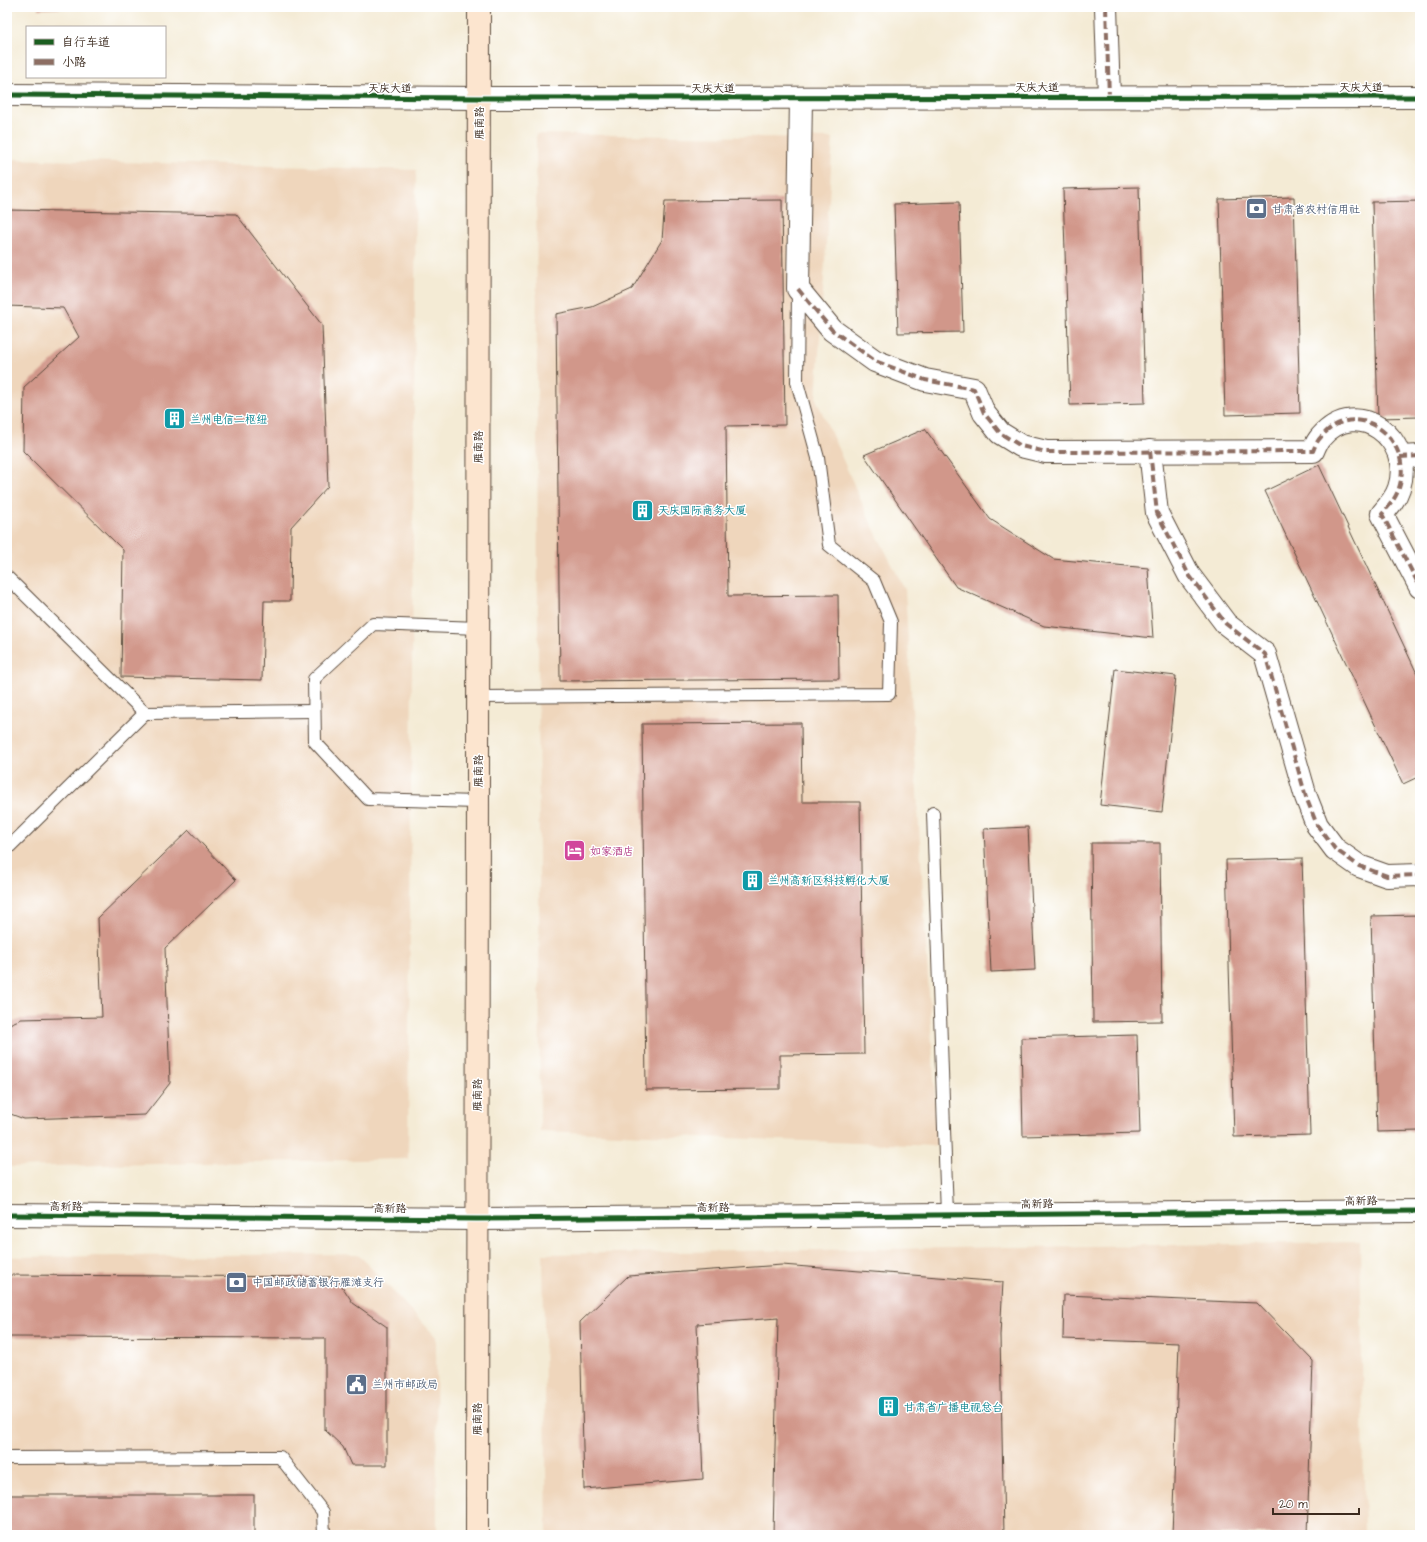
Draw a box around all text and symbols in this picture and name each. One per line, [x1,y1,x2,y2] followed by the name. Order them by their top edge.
[26,26,166,78] legend
[62,34,110,51] text: 自行车道
[62,54,86,71] text: 小路
[1015,80,1059,95] street label: 天庆大道
[1339,80,1383,95] street label: 天庆大道
[368,81,412,96] street label: 天庆大道
[691,81,735,96] street label: 天庆大道
[472,107,487,140] street label: 雁南路
[1243,196,1269,222] bank icon: 甘肃省农村信用社
[1272,202,1360,217] place label: 甘肃省农村信用社
[162,406,188,432] building icon: 兰州电信二枢纽
[190,412,267,427] place label: 兰州电信二枢纽
[471,431,486,464] street label: 雁南路
[630,497,656,523] building icon: 天庆国际商务大厦
[658,503,746,518] place label: 天庆国际商务大厦
[471,755,486,788] street label: 雁南路
[562,838,588,864] hotel icon: 如家酒店
[590,844,634,859] place label: 如家酒店
[740,867,766,893] building icon: 兰州高新区科技孵化大厦
[768,873,889,888] place label: 兰州高新区科技孵化大厦
[470,1079,485,1112] street label: 雁南路
[1344,1193,1378,1209] street label: 高新路
[1020,1196,1054,1212] street label: 高新路
[50,1199,83,1214] street label: 高新路
[697,1200,730,1215] street label: 高新路
[374,1201,407,1216] street label: 高新路
[223,1269,249,1295] bank icon: 中国邮政储蓄银行雁滩支行
[252,1275,384,1290] place label: 中国邮政储蓄银行雁滩支行
[343,1371,369,1397] public building icon: 兰州市邮政局
[372,1377,438,1392] place label: 兰州市邮政局
[876,1394,902,1420] building icon: 甘肃省广播电视总台
[904,1400,1003,1415] place label: 甘肃省广播电视总台
[470,1403,485,1436] street label: 雁南路
[1273,1490,1359,1516] scale bar
[1279,1496,1308,1513] text: 20 m

